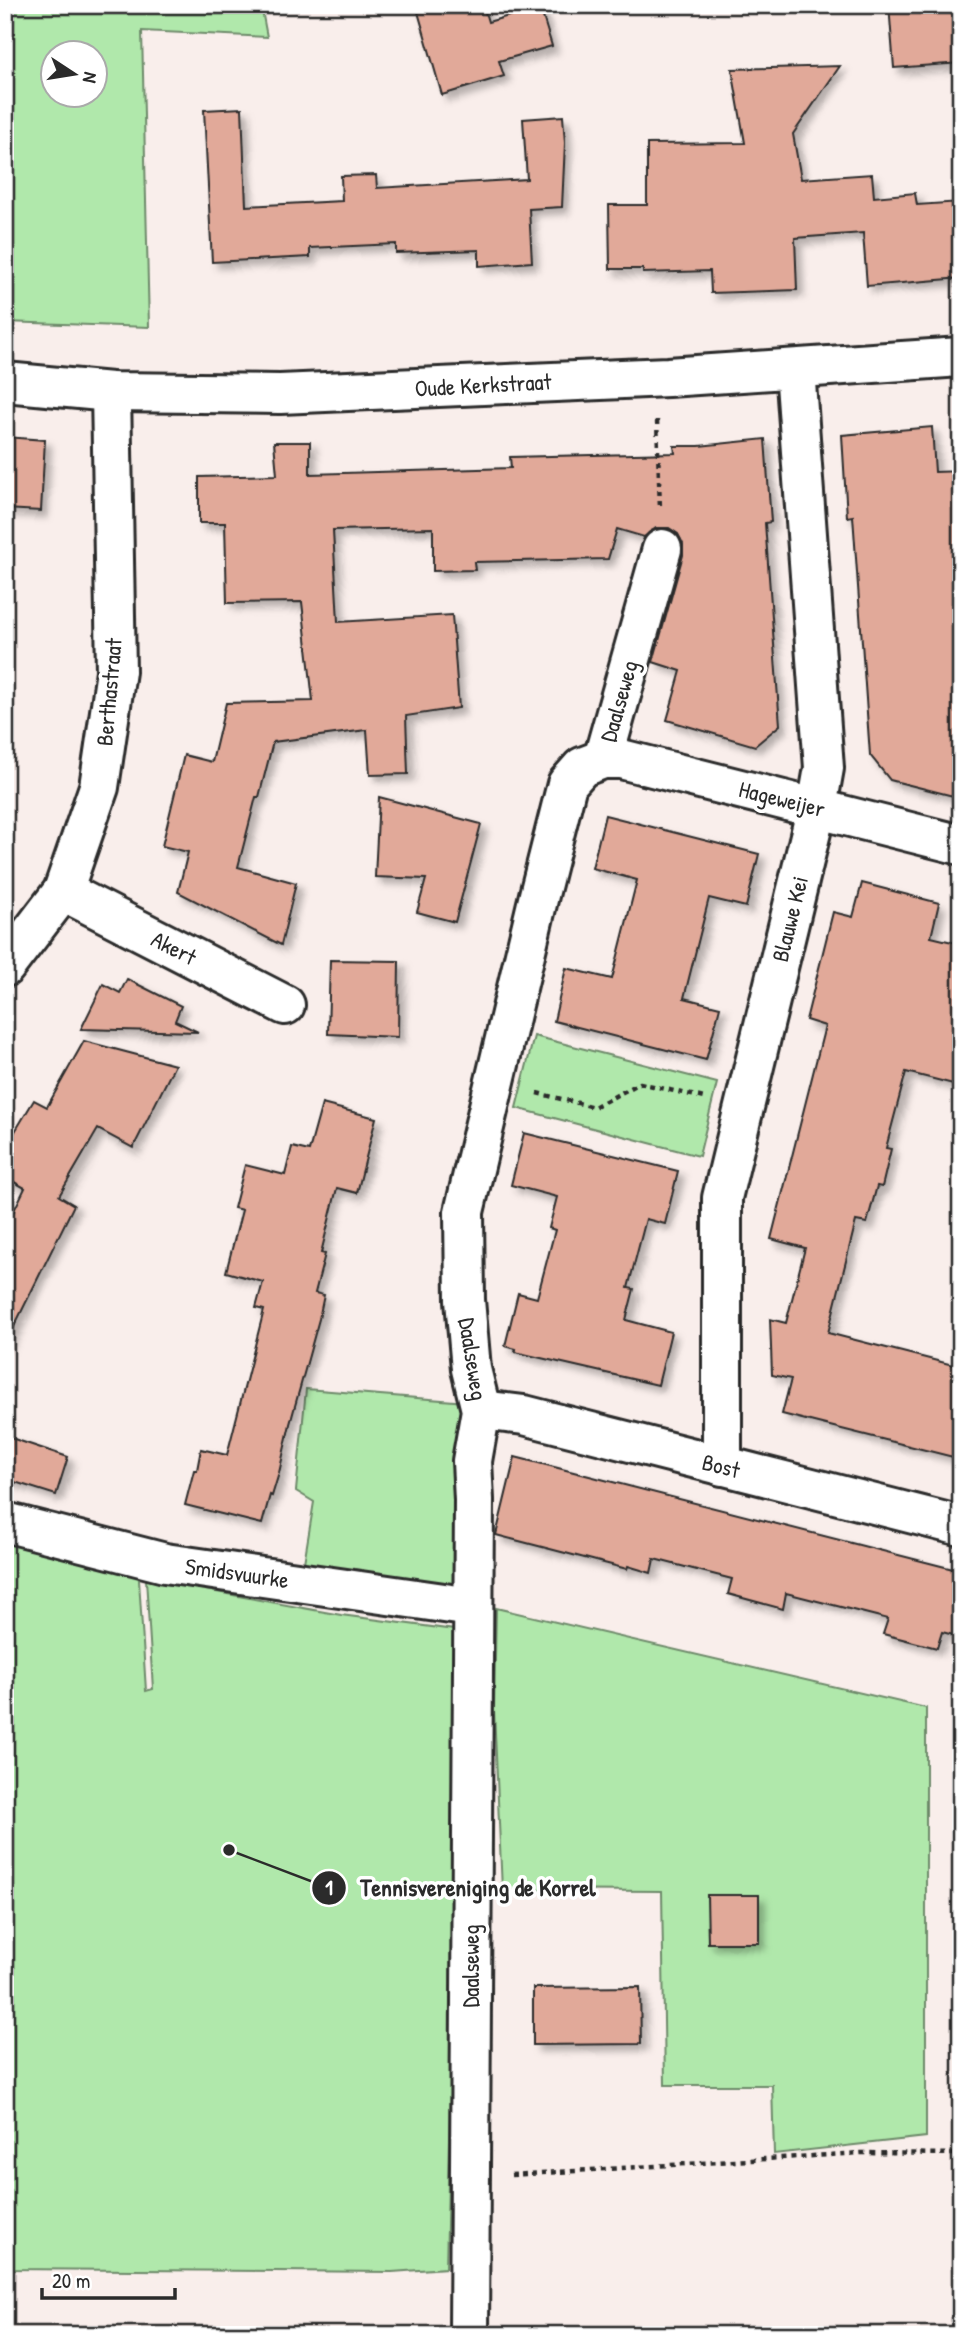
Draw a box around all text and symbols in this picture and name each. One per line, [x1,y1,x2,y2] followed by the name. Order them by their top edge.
[38,38,108,108] north arrow
[77,70,104,85] text: N
[414,365,553,404] street label: Oude Kerkstraat
[88,636,129,747] street label: Berthastraat
[592,657,645,745] street label: Daalseweg
[736,773,828,824] street label: Hageweijer
[764,873,815,965] street label: Blauwe Kei
[146,923,203,972] street label: Akert
[452,1315,495,1402] street label: Daalseweg
[699,1446,744,1485] street label: Bost
[183,1550,291,1595] street label: Smidsvuurke
[312,1865,610,1910] callout: Tennisvereniging de Korrel
[359,1871,596,1904] text: Tennisvereniging de Korrel
[325,1873,333,1902] text: 1
[455,1924,486,2008] street label: Daalseweg
[42,2256,175,2300] scale bar
[52,2266,90,2295] text: 20 m

